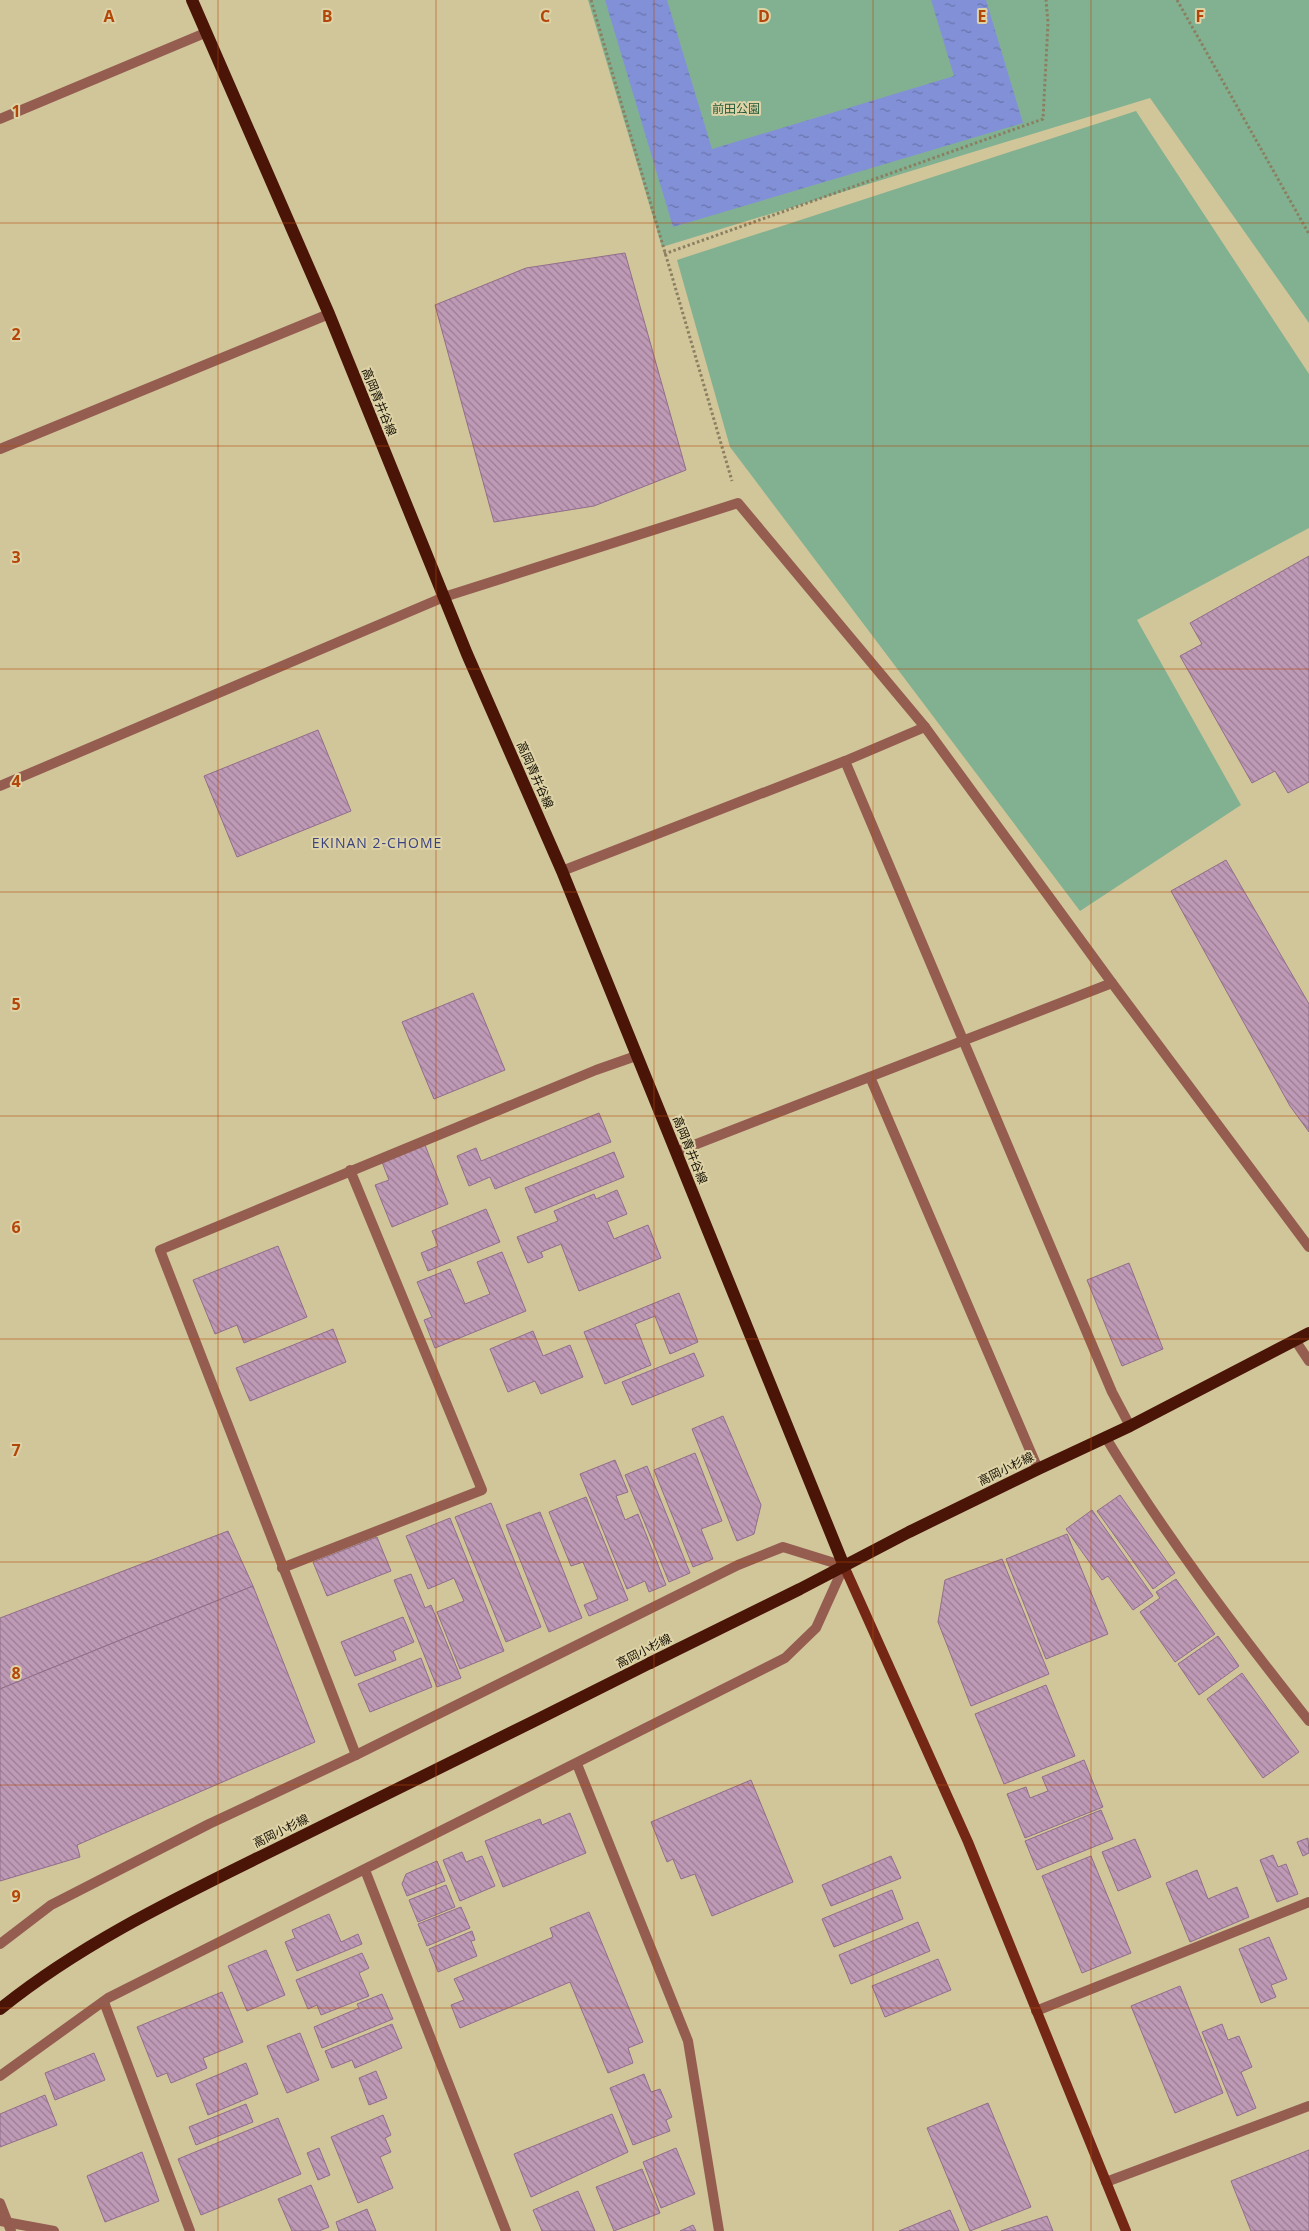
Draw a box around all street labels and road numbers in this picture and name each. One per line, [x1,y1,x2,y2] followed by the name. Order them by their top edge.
[358,365,401,438] street label: 高岡青井谷線
[513,738,558,811] street label: 高岡青井谷線
[669,1113,712,1186] street label: 高岡青井谷線
[975,1448,1036,1489] street label: 高岡小杉線
[613,1629,674,1672] street label: 高岡小杉線
[250,1810,311,1851] street label: 高岡小杉線

